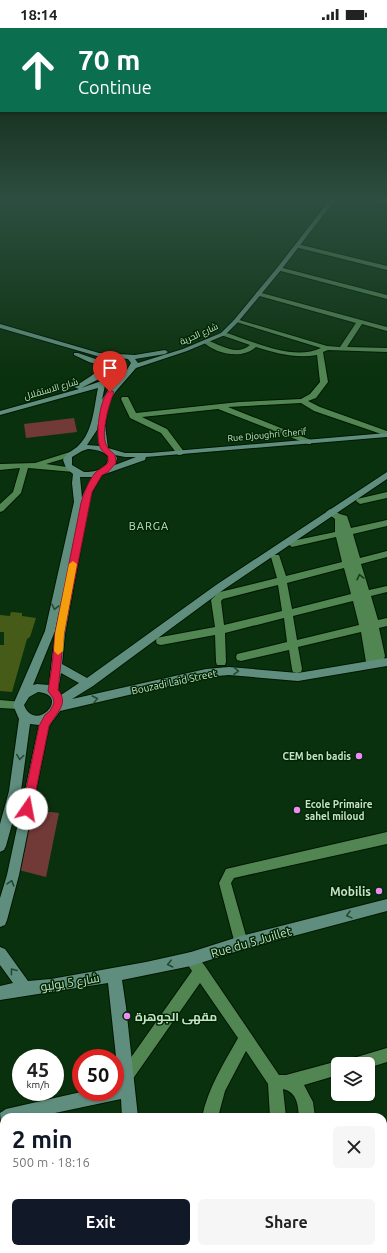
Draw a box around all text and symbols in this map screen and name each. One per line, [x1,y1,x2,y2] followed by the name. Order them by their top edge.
[20,6,58,23] text: 18:14
[12,44,64,96] icon: ahead
[78,44,140,75] text: 70 m
[78,77,152,97] text: Continue
[178,321,220,348] street label: شارع الحرية
[93,351,127,392] pin
[99,357,121,379] icon: arrive
[23,377,79,402] street label: شارع الاستقلال
[227,427,308,443] street label: Rue Djoughri Cherif
[129,520,169,532] district label: BARGA
[356,574,365,581] one-way arrow
[52,604,60,610] one-way arrow
[233,667,239,675] one-way arrow
[130,668,218,696] street label: Bouzadi Laid Street
[92,696,98,704] one-way arrow
[283,751,351,762] place label: CEM ben badis
[354,751,364,761] marker: CEM ben badis
[16,754,25,760] one-way arrow
[6,788,48,830] position arrow
[305,799,373,822] place label: Ecole Primaire sahel miloud
[292,805,302,815] marker: Ecole Primaire sahel miloud
[6,879,15,886] one-way arrow
[330,885,371,898] place label: Mobilis
[374,886,384,896] marker: Mobilis
[346,910,353,919] one-way arrow
[209,924,293,960] street label: Rue du 5 Juillet
[167,959,173,967] one-way arrow
[10,968,17,975] one-way arrow
[40,971,101,995] street label: شارع 5 يوليو
[135,1010,217,1025] place label: مقهى الجوهرة
[122,1011,132,1021] marker: مقهى الجوهرة
[72,1049,124,1101] speed limit sign: 50
[331,1057,375,1101] map controls
[331,1057,375,1101] button: layers
[27,1058,49,1081] text: 45
[26,1079,50,1090] text: km/h
[12,1126,73,1153] text: 2 min
[333,1126,375,1168] button: close
[12,1155,90,1169] text: 500 m · 18:16
[12,1199,190,1245] button: Exit
[198,1199,375,1245] button: Share

